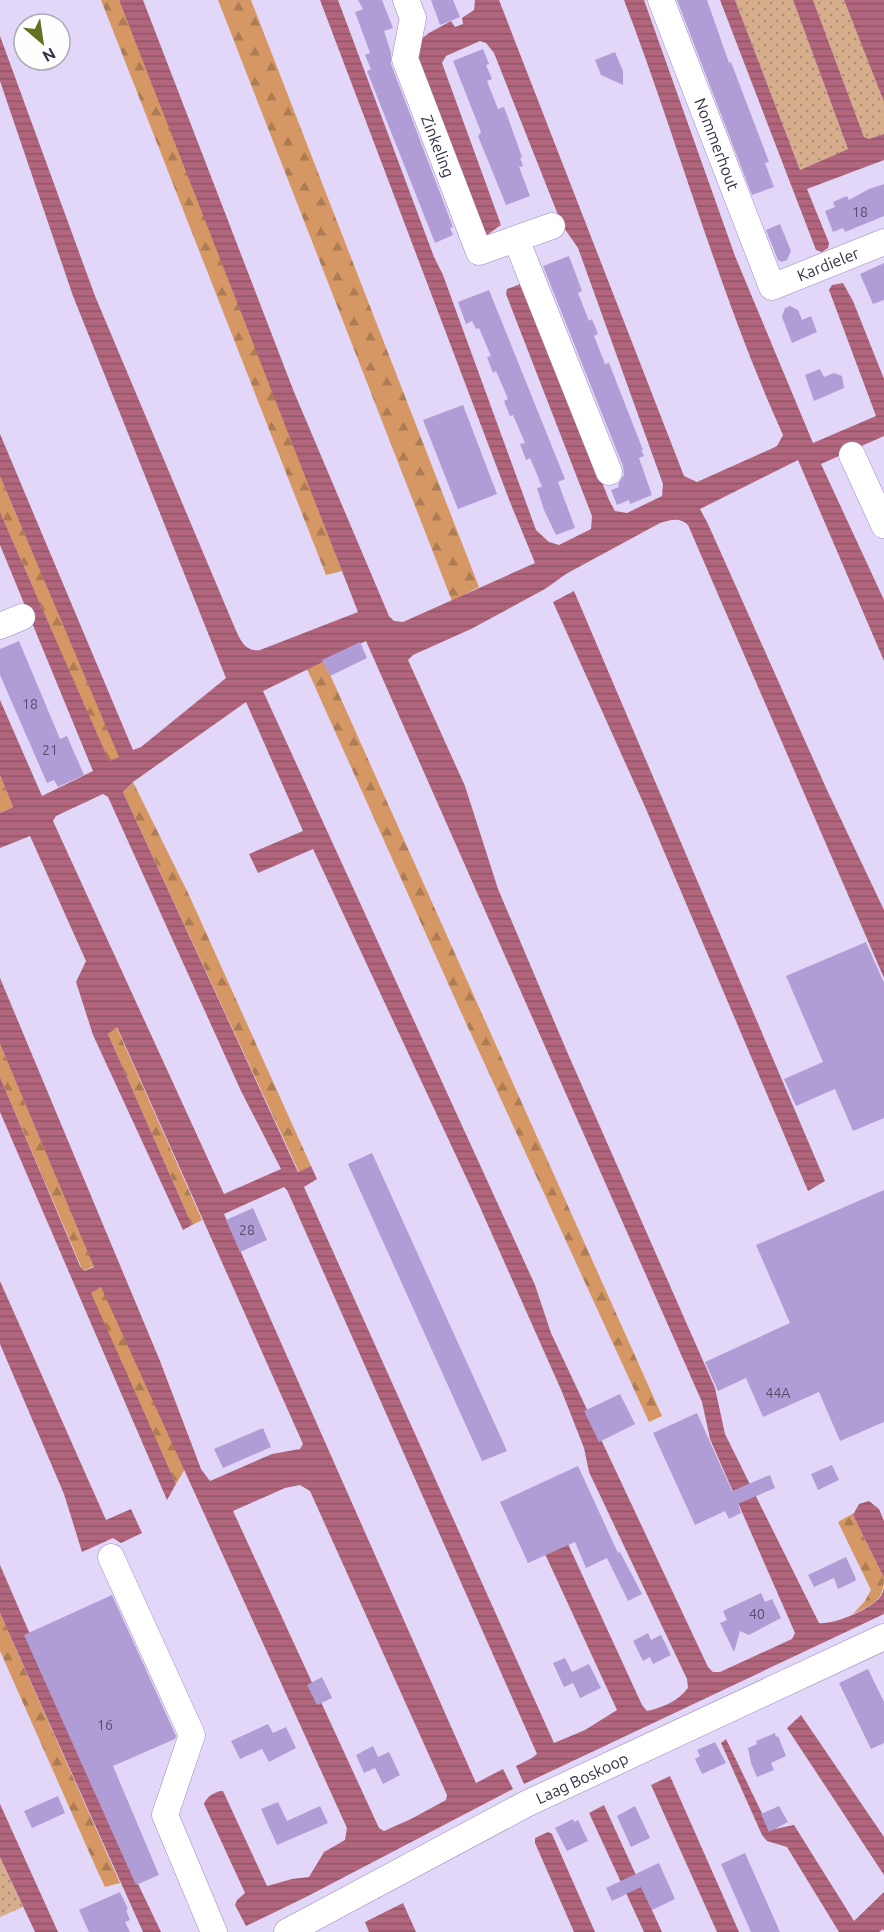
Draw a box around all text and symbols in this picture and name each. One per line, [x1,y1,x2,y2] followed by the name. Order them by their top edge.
[12,12,72,72] north arrow
[40,44,59,66] text: N
[691,95,743,193] street label: Nommerhout
[418,112,458,180] street label: Zinkeling
[852,204,868,220] house number: 18
[794,243,862,285] street label: Kardieler
[22,696,38,712] house number: 18
[42,742,58,758] house number: 21
[239,1222,255,1238] house number: 28
[766,1385,790,1401] house number: 44A
[749,1606,765,1622] house number: 40
[97,1717,113,1733] house number: 16
[533,1749,631,1807] street label: Laag Boskoop

